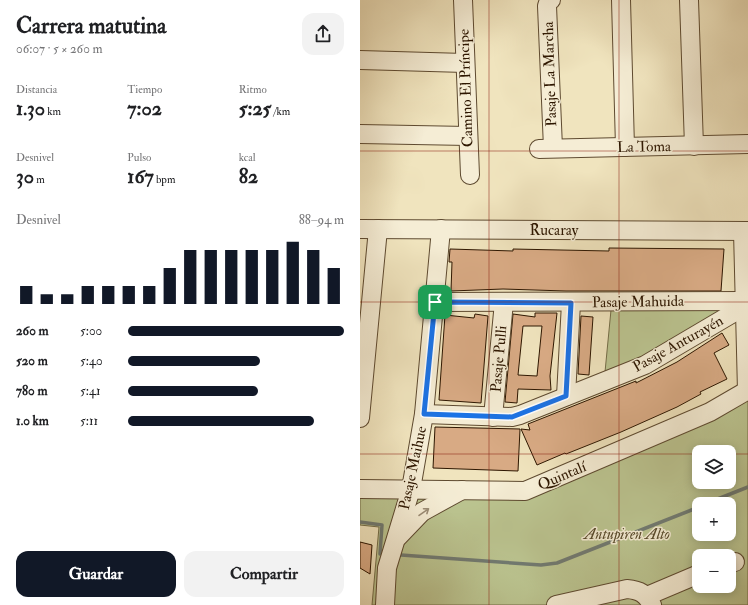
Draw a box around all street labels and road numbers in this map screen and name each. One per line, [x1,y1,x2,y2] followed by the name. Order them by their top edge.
[539,20,561,127] street label: Pasaje La Marcha
[454,28,479,147] street label: Camino El Príncipe
[617,137,672,157] street label: La Toma
[530,221,579,240] street label: Rucaray
[592,292,685,312] street label: Pasaje Mahuida
[629,311,727,377] street label: Pasaje Anturayén
[487,325,511,393] street label: Pasaje Pulli
[395,424,431,512] street label: Pasaje Maihue
[535,457,590,495] street label: Quintalí

